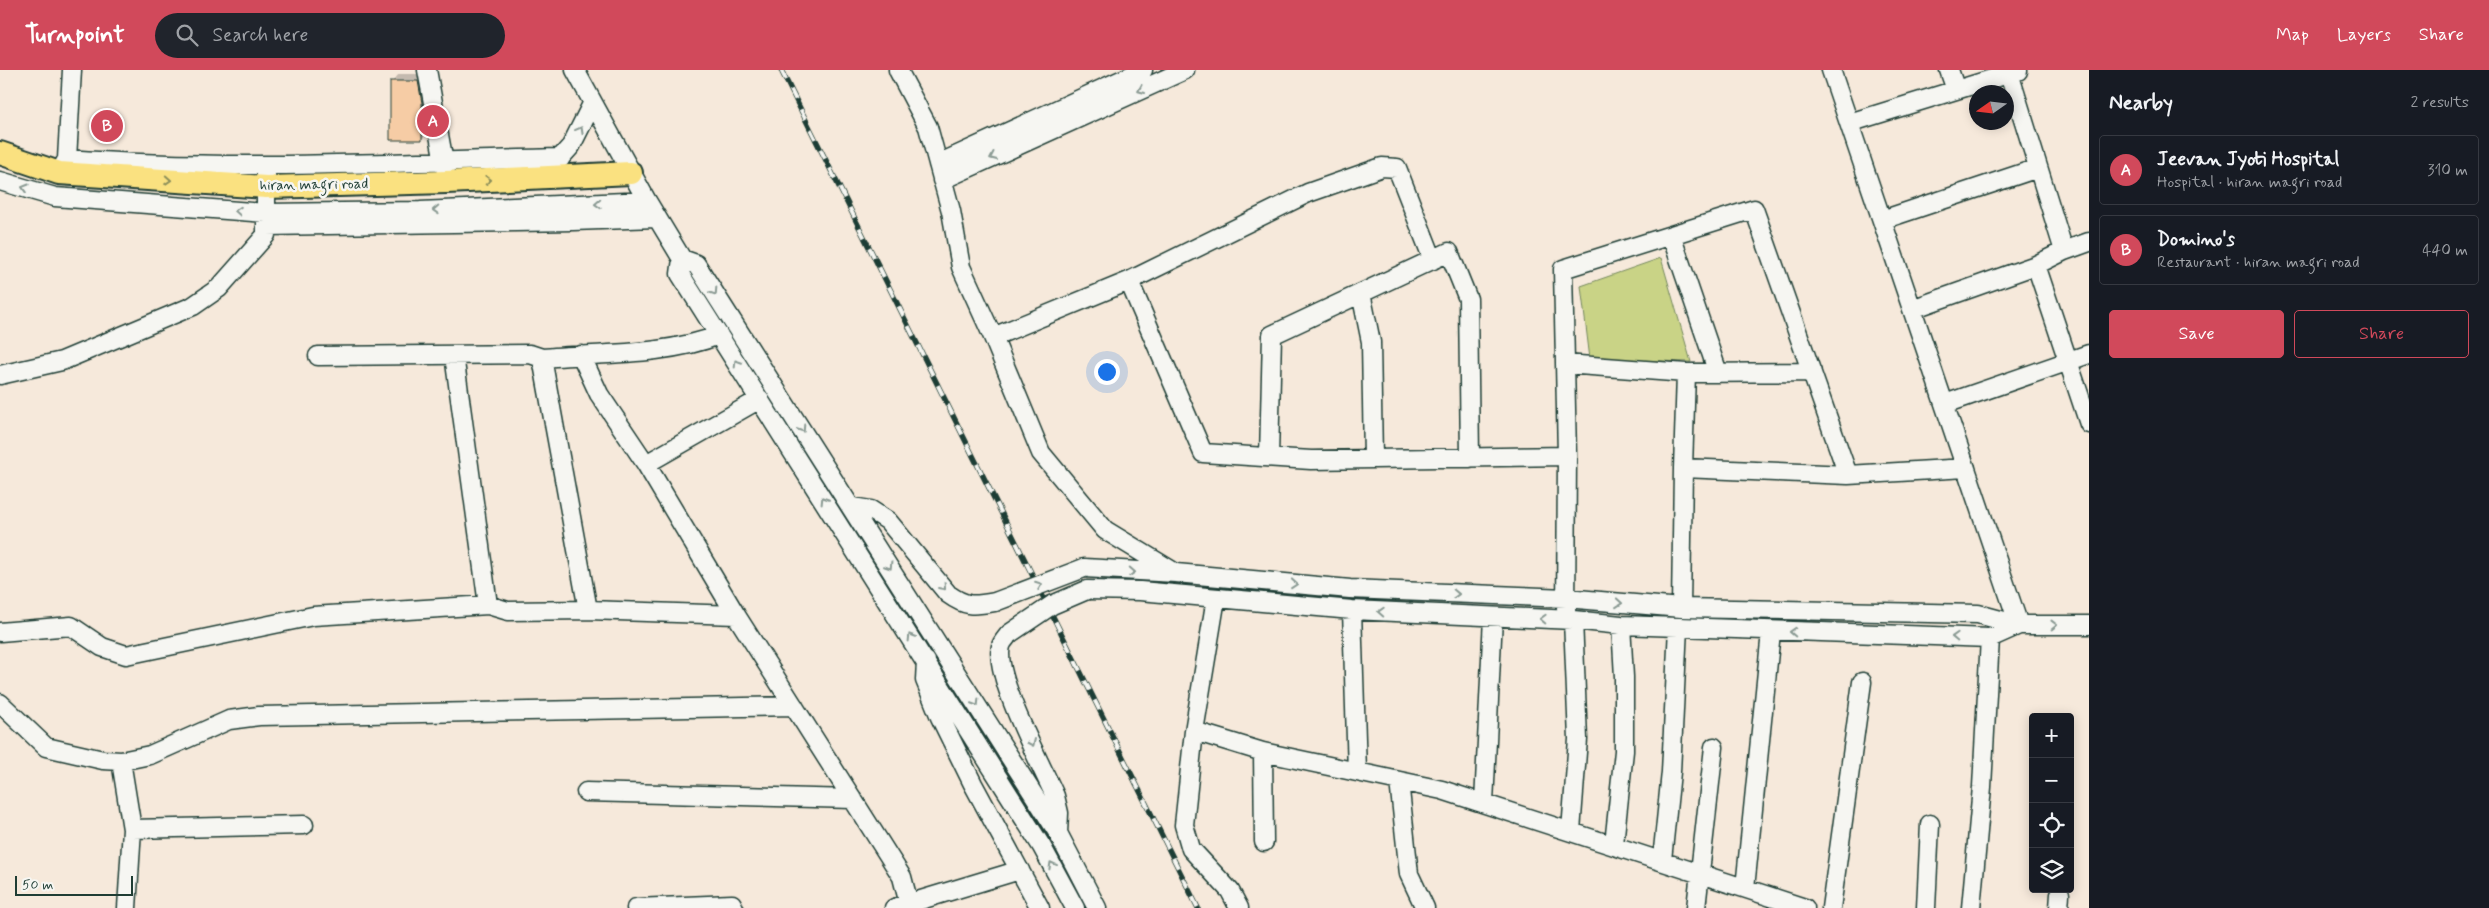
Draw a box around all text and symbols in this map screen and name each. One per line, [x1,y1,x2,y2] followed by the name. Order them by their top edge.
[155,13,505,58] search box
[25,20,125,51] text: Turnpoint
[173,21,201,49] icon: search
[213,23,308,48] text: Search here
[2276,23,2309,47] text: Map
[2337,23,2391,47] text: Layers
[2419,23,2464,47] text: Share
[1137,84,1146,94] one-way arrow
[1969,85,2014,130] north arrow
[2109,89,2173,117] text: Nearby
[2411,92,2469,113] text: 2 results
[417,102,449,140] pin: A
[91,107,123,145] pin: B
[574,126,584,135] one-way arrow
[2157,147,2339,172] text: Jeevan Jyoti Hospital
[989,151,998,161] one-way arrow
[2121,160,2131,181] text: A
[2427,160,2468,181] text: 310 m
[2157,172,2342,193] text: Hospital · hiran magri road
[164,174,172,185] one-way arrow
[260,174,369,197] street label: hiran magri road
[484,175,492,186] one-way arrow
[21,183,30,193] one-way arrow
[594,198,602,209] one-way arrow
[431,205,439,216] one-way arrow
[234,206,242,217] one-way arrow
[2157,227,2235,252] text: Domino's
[2121,240,2131,261] text: B
[2422,240,2468,261] text: 440 m
[2157,252,2360,273] text: Restaurant · hiran magri road
[708,287,718,296] one-way arrow
[2109,310,2284,358] button: Save
[2294,310,2469,358] button: Share
[734,359,743,369] one-way arrow
[1094,359,1120,385] your location
[796,423,805,433] one-way arrow
[821,497,831,506] one-way arrow
[883,561,893,570] one-way arrow
[1128,567,1136,577] one-way arrow
[1291,578,1299,589] one-way arrow
[1034,581,1043,592] one-way arrow
[937,582,946,591] one-way arrow
[1453,588,1461,599] one-way arrow
[1615,597,1623,608] one-way arrow
[1376,606,1384,617] one-way arrow
[1539,613,1547,624] one-way arrow
[2050,620,2058,630] one-way arrow
[1788,627,1796,638] one-way arrow
[1951,632,1958,642] one-way arrow
[908,634,918,643] one-way arrow
[970,698,980,707] one-way arrow
[2029,713,2074,893] map controls
[2029,713,2074,758] button: +
[1025,738,1036,747] one-way arrow
[2029,758,2074,803] button: −
[2029,803,2074,848] button: locate
[2029,848,2074,893] button: layers
[1048,861,1058,870] one-way arrow
[15,873,132,896] scale bar
[22,876,53,894] text: 50 m

